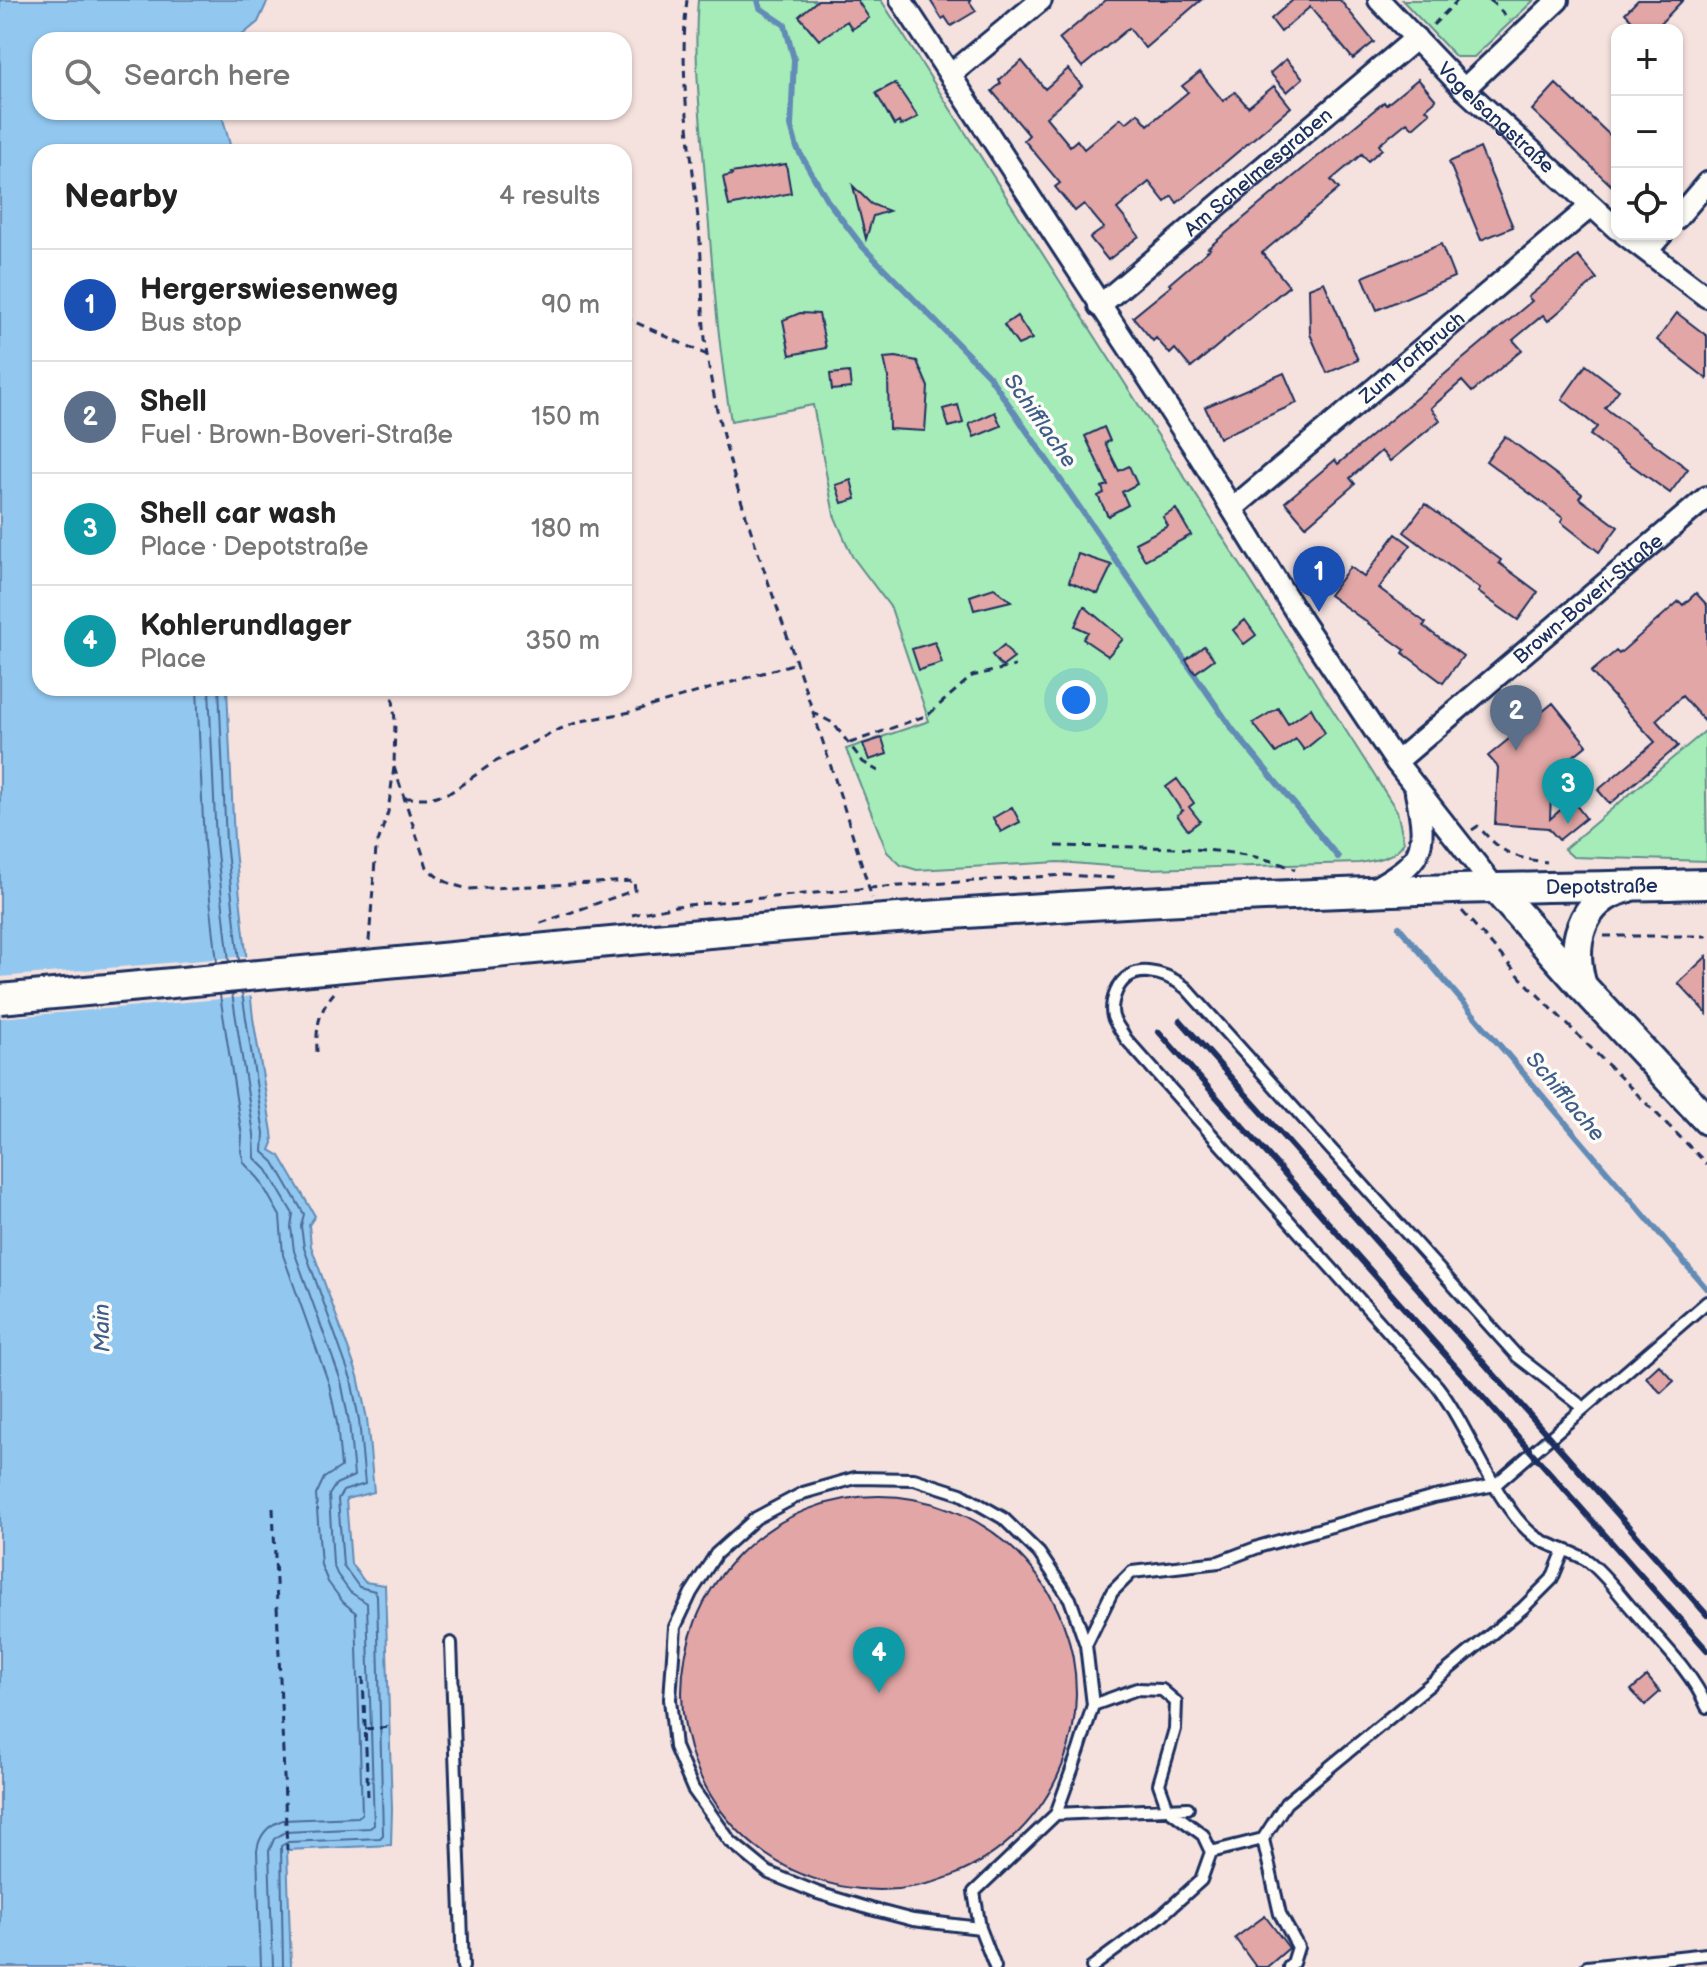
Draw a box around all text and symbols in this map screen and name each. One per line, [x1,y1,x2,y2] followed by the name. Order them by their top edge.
[1611,24,1683,240] map controls
[1611,24,1683,96] button: +
[32,32,632,120] search box
[60,54,104,98] icon: search
[124,58,290,94] text: Search here
[1432,58,1559,179] street label: Vogelsangstraße
[1611,96,1683,168] button: −
[1180,103,1337,242] street label: Am Schelmesgraben
[1611,168,1683,240] button: locate
[64,176,178,217] text: Nearby
[499,181,600,212] text: 4 results
[140,272,398,308] text: Hergerswiesenweg
[85,290,95,321] text: 1
[541,290,600,321] text: 90 m
[1354,307,1470,410] street label: Zum Torfbruch
[140,308,242,339] text: Bus stop
[997,368,1082,473] water label: Schifflache
[140,384,207,420] text: Shell
[82,402,98,433] text: 2
[531,402,600,433] text: 150 m
[140,420,453,451] text: Fuel · Brown-Boveri-Straße
[140,496,336,532] text: Shell car wash
[82,514,98,545] text: 3
[531,514,600,545] text: 180 m
[1509,529,1668,670] street label: Brown-Boveri-Straße
[140,532,369,563] text: Place · Depotstraße
[1293,546,1345,612] pin: 1
[140,608,351,644] text: Kohlerundlager
[82,626,98,657] text: 4
[525,626,600,657] text: 350 m
[140,644,206,675] text: Place
[1056,680,1096,720] your location
[1490,685,1542,751] pin: 2
[1542,758,1594,824] pin: 3
[1545,874,1658,900] street label: Depotstraße
[1519,1047,1610,1148] water label: Schifflache
[89,1303,116,1352] water label: Main
[853,1627,905,1693] pin: 4

